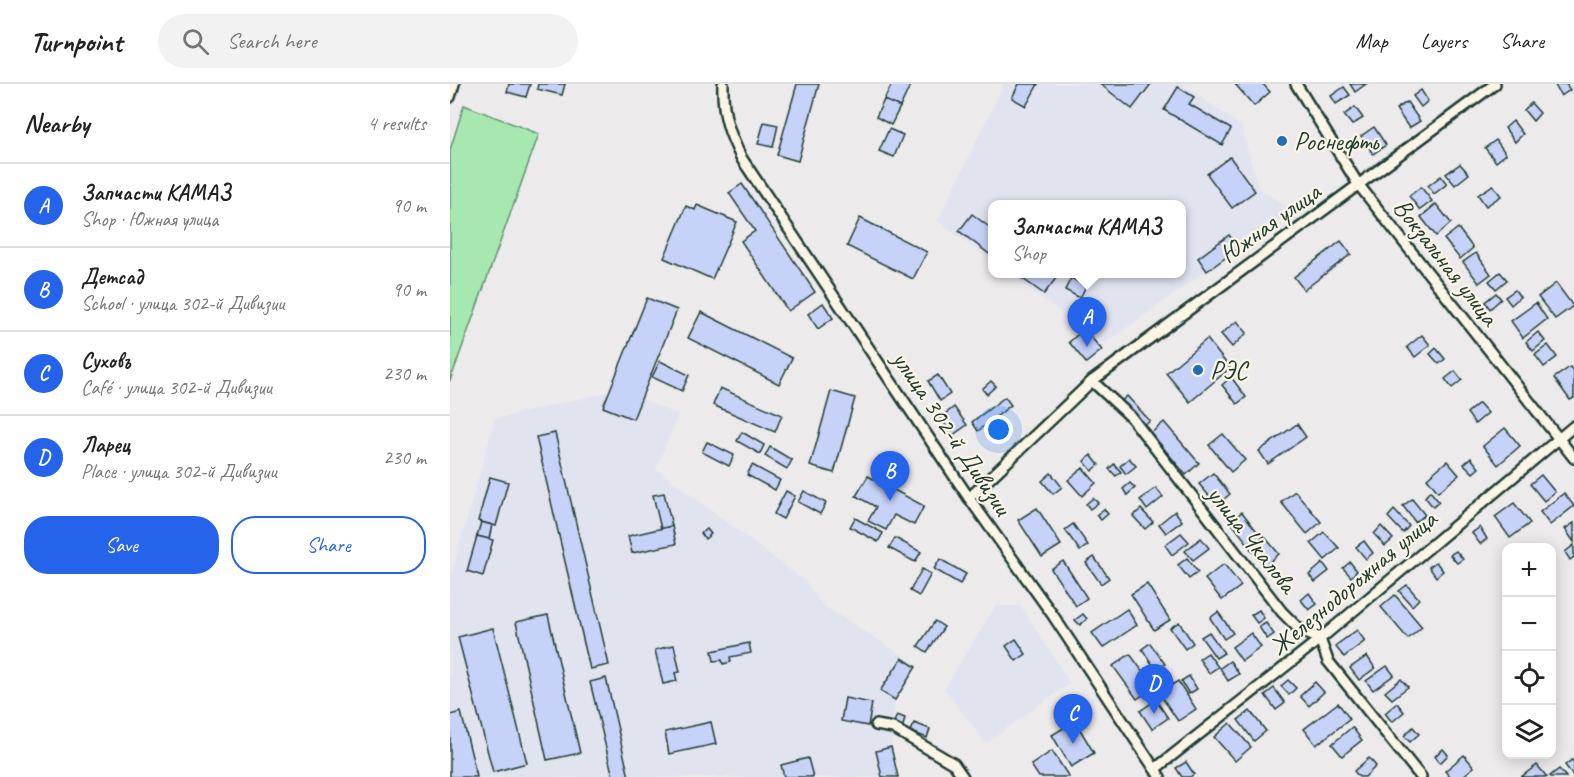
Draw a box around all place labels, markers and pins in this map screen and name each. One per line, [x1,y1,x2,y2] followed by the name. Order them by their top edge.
[1294,125,1380,158] place label: Роснефть
[1275,134,1289,148] marker: Роснефть
[1068,298,1106,347] pin: A
[1210,354,1250,387] place label: РЭС
[1191,363,1205,377] marker: РЭС
[870,452,910,501] pin: B
[1134,664,1174,714] pin: D
[1054,694,1092,744] pin: C

